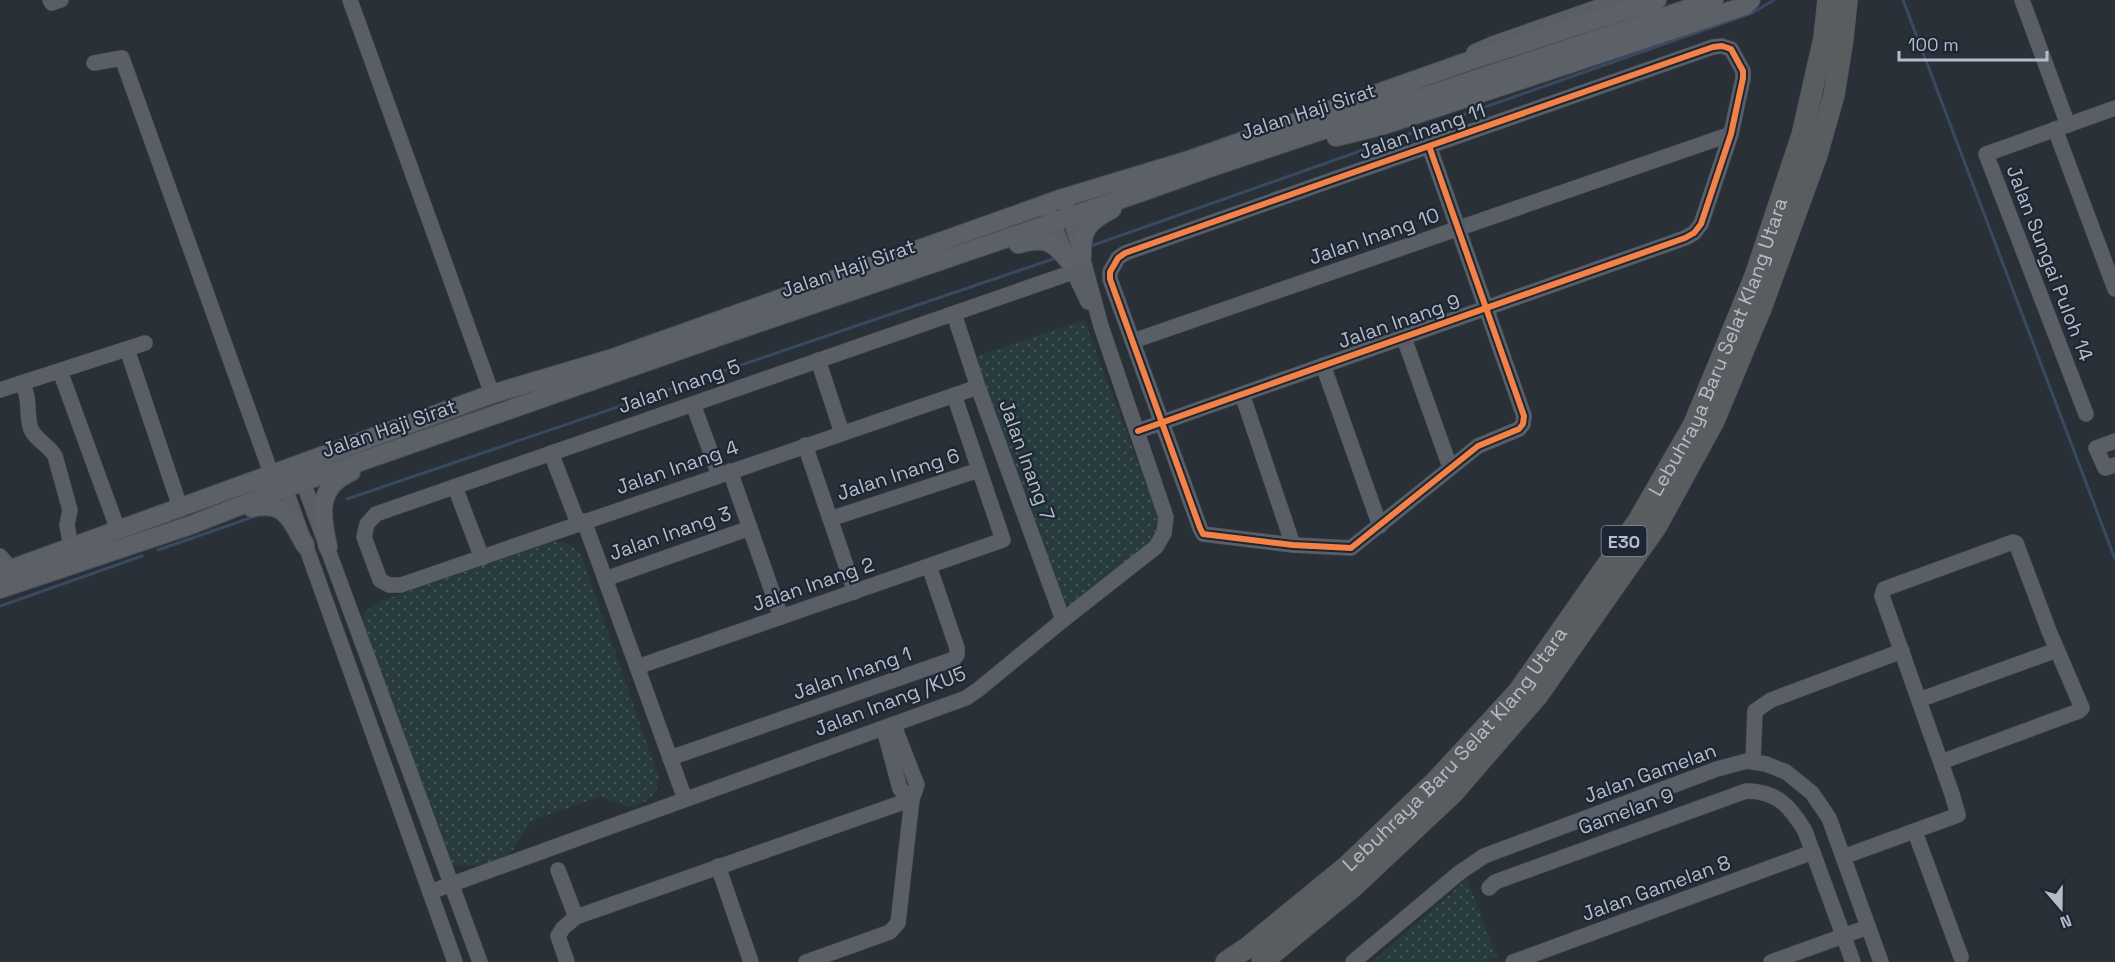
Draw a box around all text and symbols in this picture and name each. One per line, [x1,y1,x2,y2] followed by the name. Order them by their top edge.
[1899,24,2048,62] scale bar
[1908,33,1959,56] text: 100 m
[1237,77,1379,145] street label: Jalan Haji Sirat
[1355,97,1489,165] street label: Jalan Inang 11
[2001,161,2099,365] street label: Jalan Sungai Puloh 14
[1642,194,1793,501] street label: Lebuhraya Baru Selat Klang Utara
[1305,201,1443,271] street label: Jalan Inang 10
[777,233,919,303] street label: Jalan Haji Sirat
[1334,288,1464,354] street label: Jalan Inang 9
[614,353,744,419] street label: Jalan Inang 5
[318,393,460,463] street label: Jalan Haji Sirat
[993,396,1061,524] street label: Jalan Inang 7
[612,434,742,500] street label: Jalan Inang 4
[833,442,963,506] street label: Jalan Inang 6
[605,500,735,566] street label: Jalan Inang 3
[1602,526,1646,556] road number: E30
[748,551,878,617] street label: Jalan Inang 2
[1337,622,1573,877] street label: Lebuhraya Baru Selat Klang Utara
[789,641,915,705] street label: Jalan Inang 1
[810,660,970,742] street label: Jalan Inang /KU5
[1580,737,1720,809] street label: Jalan Gamelan
[1575,782,1677,840] street label: Gamelan 9
[1578,849,1734,927] street label: Jalan Gamelan 8
[2031,878,2091,938] north arrow
[2057,910,2075,933] text: N

